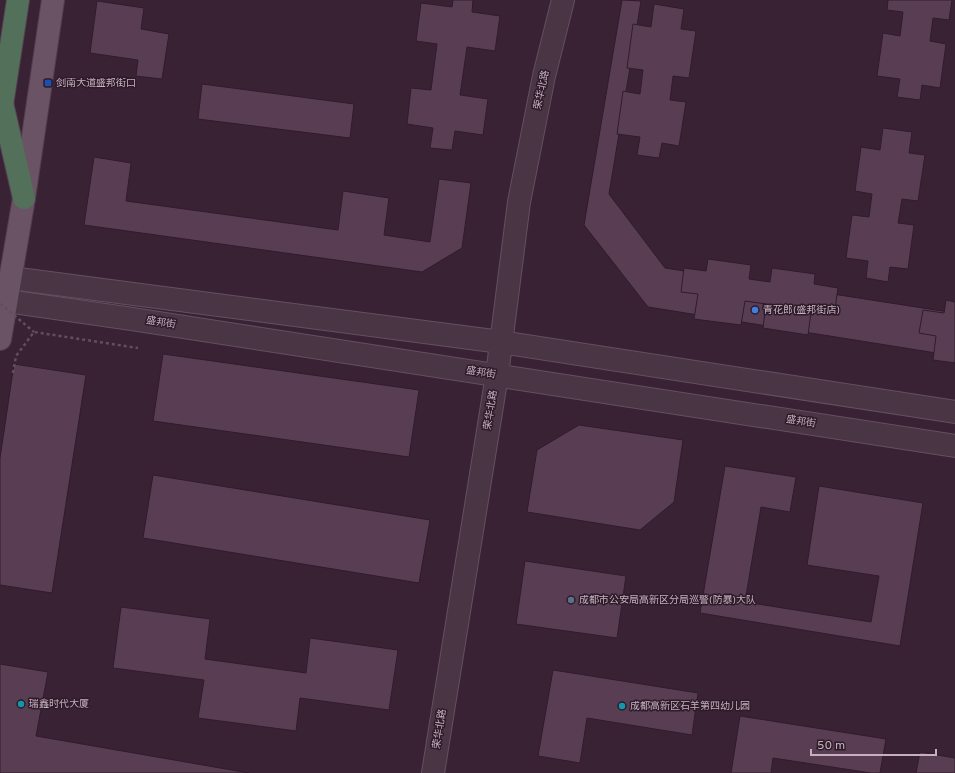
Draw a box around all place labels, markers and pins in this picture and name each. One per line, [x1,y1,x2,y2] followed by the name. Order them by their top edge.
[56,77,136,90] place label: 剑南大道盛邦街口
[43,78,53,88] marker: 剑南大道盛邦街口
[763,304,840,317] place label: 青花郎(盛邦街店)
[750,305,760,315] marker: 青花郎(盛邦街店)
[579,594,756,607] place label: 成都市公安局高新区分局巡警(防暴)大队
[566,595,576,605] marker: 成都市公安局高新区分局巡警(防暴)大队
[29,698,89,711] place label: 瑞鑫时代大厦
[16,699,26,709] marker: 瑞鑫时代大厦
[630,700,750,713] place label: 成都高新区石羊第四幼儿园
[617,701,627,711] marker: 成都高新区石羊第四幼儿园

